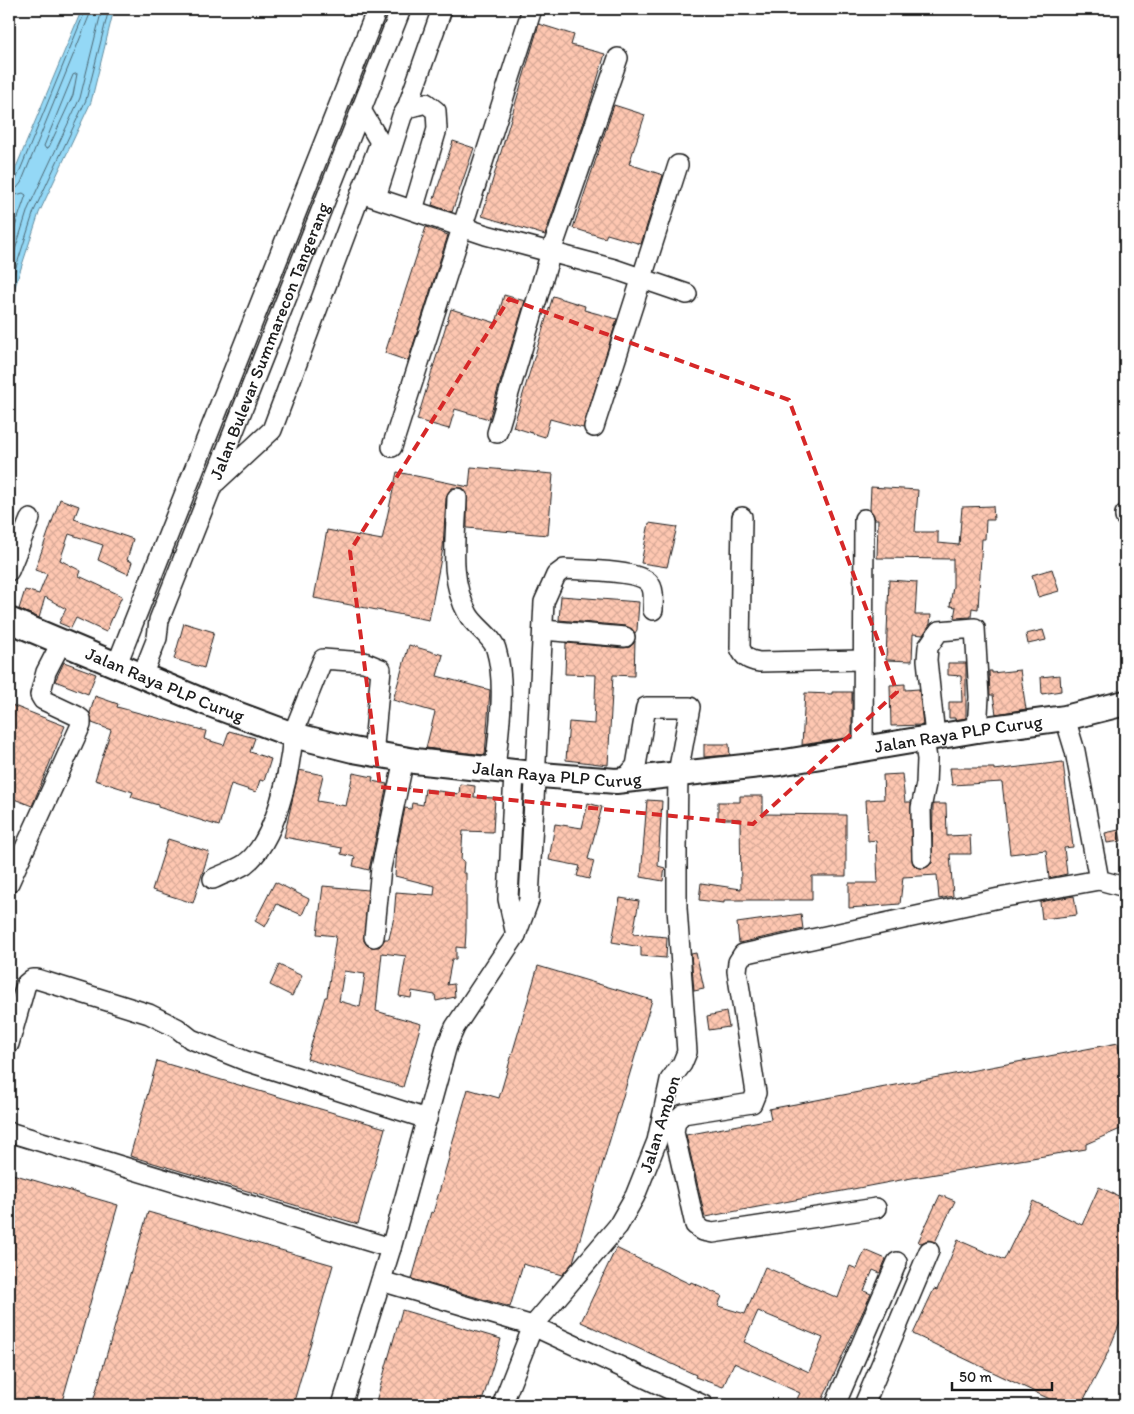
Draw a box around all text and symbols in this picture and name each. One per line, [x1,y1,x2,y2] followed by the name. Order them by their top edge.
[205,199,335,483] street label: Jalan Bulevar Summarecon Tangerang
[82,642,248,727] street label: Jalan Raya PLP Curug
[873,710,1045,758] street label: Jalan Raya PLP Curug
[471,756,643,792] street label: Jalan Raya PLP Curug
[635,1073,685,1175] street label: Jalan Ambon
[952,1359,1052,1391] scale bar
[959,1368,992,1386] text: 50 m

